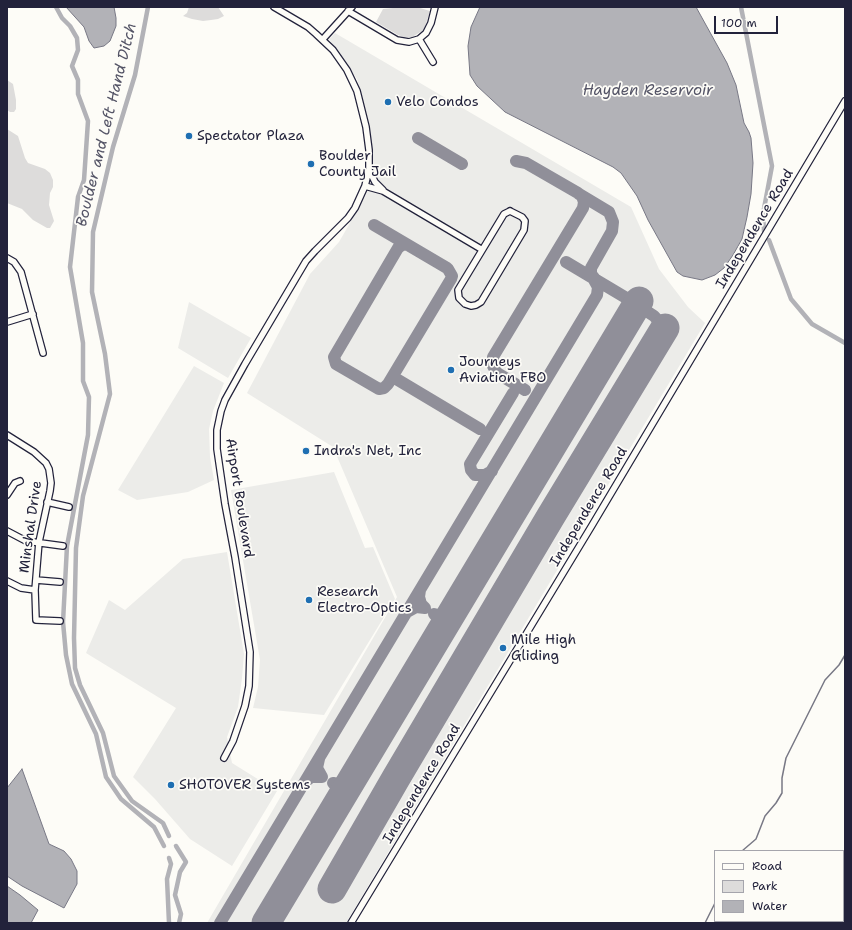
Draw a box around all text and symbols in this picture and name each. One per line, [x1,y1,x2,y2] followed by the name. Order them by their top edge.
[716,8,780,34] scale bar
[721,15,757,31] text: 100 m
[73,21,141,229] water label: Boulder and Left Hand Ditch
[583,82,713,100] water label: Hayden Reservoir
[396,94,479,110] place label: Velo Condos
[383,97,393,107] marker: Velo Condos
[197,128,304,144] place label: Spectator Plaza
[184,131,194,141] marker: Spectator Plaza
[319,148,396,180] place label: Boulder County Jail
[306,159,316,169] marker: Boulder County Jail
[713,166,797,292] street label: Independence Road
[459,354,546,386] place label: Journeys Aviation FBO
[446,365,456,375] marker: Journeys Aviation FBO
[221,437,257,559] street label: Airport Boulevard
[314,443,421,459] place label: Indra's Net, Inc
[547,444,631,570] street label: Independence Road
[301,446,311,456] marker: Indra's Net, Inc
[16,480,46,574] street label: Minshal Drive
[317,584,412,616] place label: Research Electro-Optics
[304,595,314,605] marker: Research Electro-Optics
[511,632,576,664] place label: Mile High Gliding
[498,643,508,653] marker: Mile High Gliding
[380,721,464,847] street label: Independence Road
[179,777,310,793] place label: SHOTOVER Systems
[166,780,176,790] marker: SHOTOVER Systems
[714,850,844,922] legend
[752,858,782,874] text: Road
[752,878,778,894] text: Park
[752,898,787,914] text: Water

